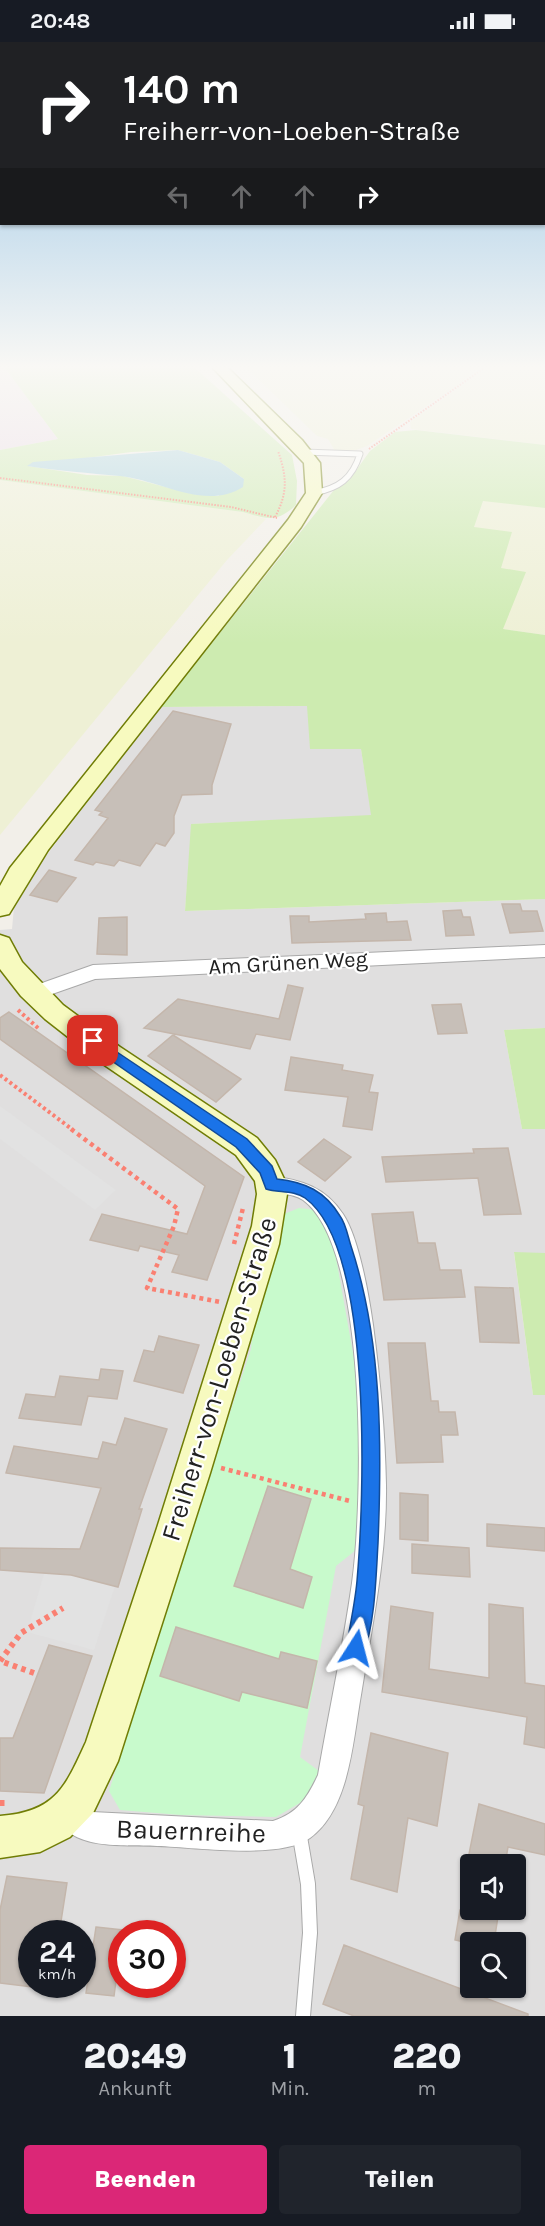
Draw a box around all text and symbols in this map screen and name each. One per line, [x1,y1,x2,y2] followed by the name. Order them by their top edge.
[30,8,90,34] text: 20:48
[123,64,240,114] text: 140 m
[24,66,102,144] icon: right
[123,115,460,147] text: Freiherr-von-Loeben-Straße
[162,180,195,213] icon: left
[225,180,258,213] icon: ahead
[288,180,321,213] icon: ahead
[351,180,384,213] icon: right
[208,946,369,980] street label: Am Grünen Weg
[67,1015,118,1066] pin
[76,1024,109,1057] icon: arrive
[154,1213,284,1545] street label: Freiherr-von-Loeben-Straße
[324,1616,388,1680] position arrow
[116,1812,266,1850] street label: Bauernreihe
[460,1854,526,1998] map controls
[460,1854,526,1920] button: sound
[108,1920,186,1998] speed limit sign: 30
[460,1932,526,1998] button: search
[39,1934,75,1970] text: 24
[38,1965,76,1983] text: km/h
[83,2035,187,2077] text: 20:49
[283,2035,297,2077] text: 1
[392,2035,462,2077] text: 220
[99,2077,172,2100] text: Ankunft
[270,2077,309,2100] text: Min.
[418,2077,436,2100] text: m
[24,2145,267,2214] button: Beenden
[279,2145,521,2214] button: Teilen

